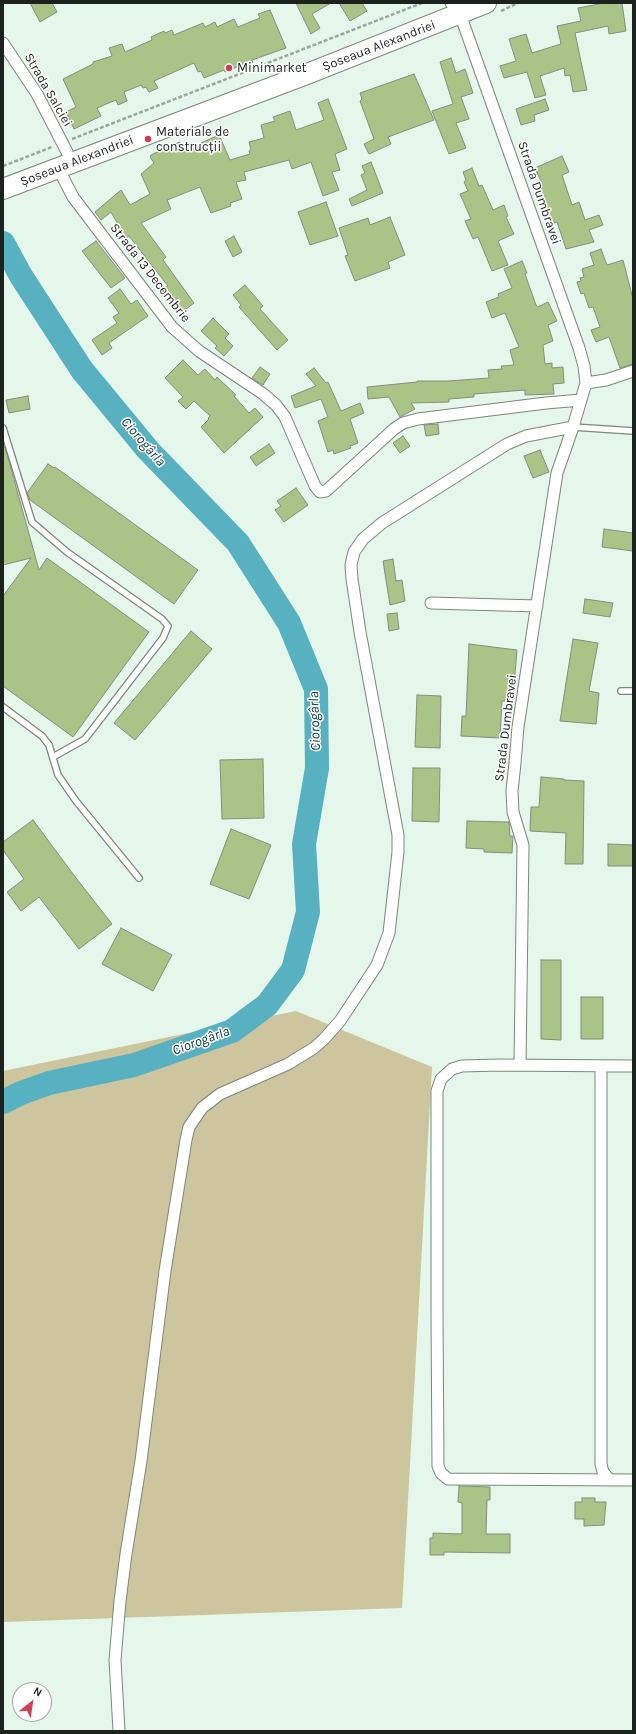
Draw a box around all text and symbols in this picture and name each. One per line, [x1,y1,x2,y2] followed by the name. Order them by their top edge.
[320,17,438,75] street label: Șoseaua Alexandriei
[21,50,75,130] street label: Strada Salciei
[237,60,307,76] place label: Minimarket
[224,63,234,73] marker: Minimarket
[156,124,229,155] place label: Materiale de construcții
[18,132,136,190] street label: Șoseaua Alexandriei
[143,134,153,144] marker: Materiale de construcții
[514,139,564,247] street label: Strada Dumbravei
[106,220,194,326] street label: Strada 13 Decembrie
[117,414,169,470] water label: Ciorogârla
[492,674,520,782] street label: Strada Dumbravei
[306,691,324,751] water label: Ciorogârla
[170,1023,232,1059] water label: Ciorogârla
[12,1682,52,1722] north arrow
[31,1684,44,1700] text: N

